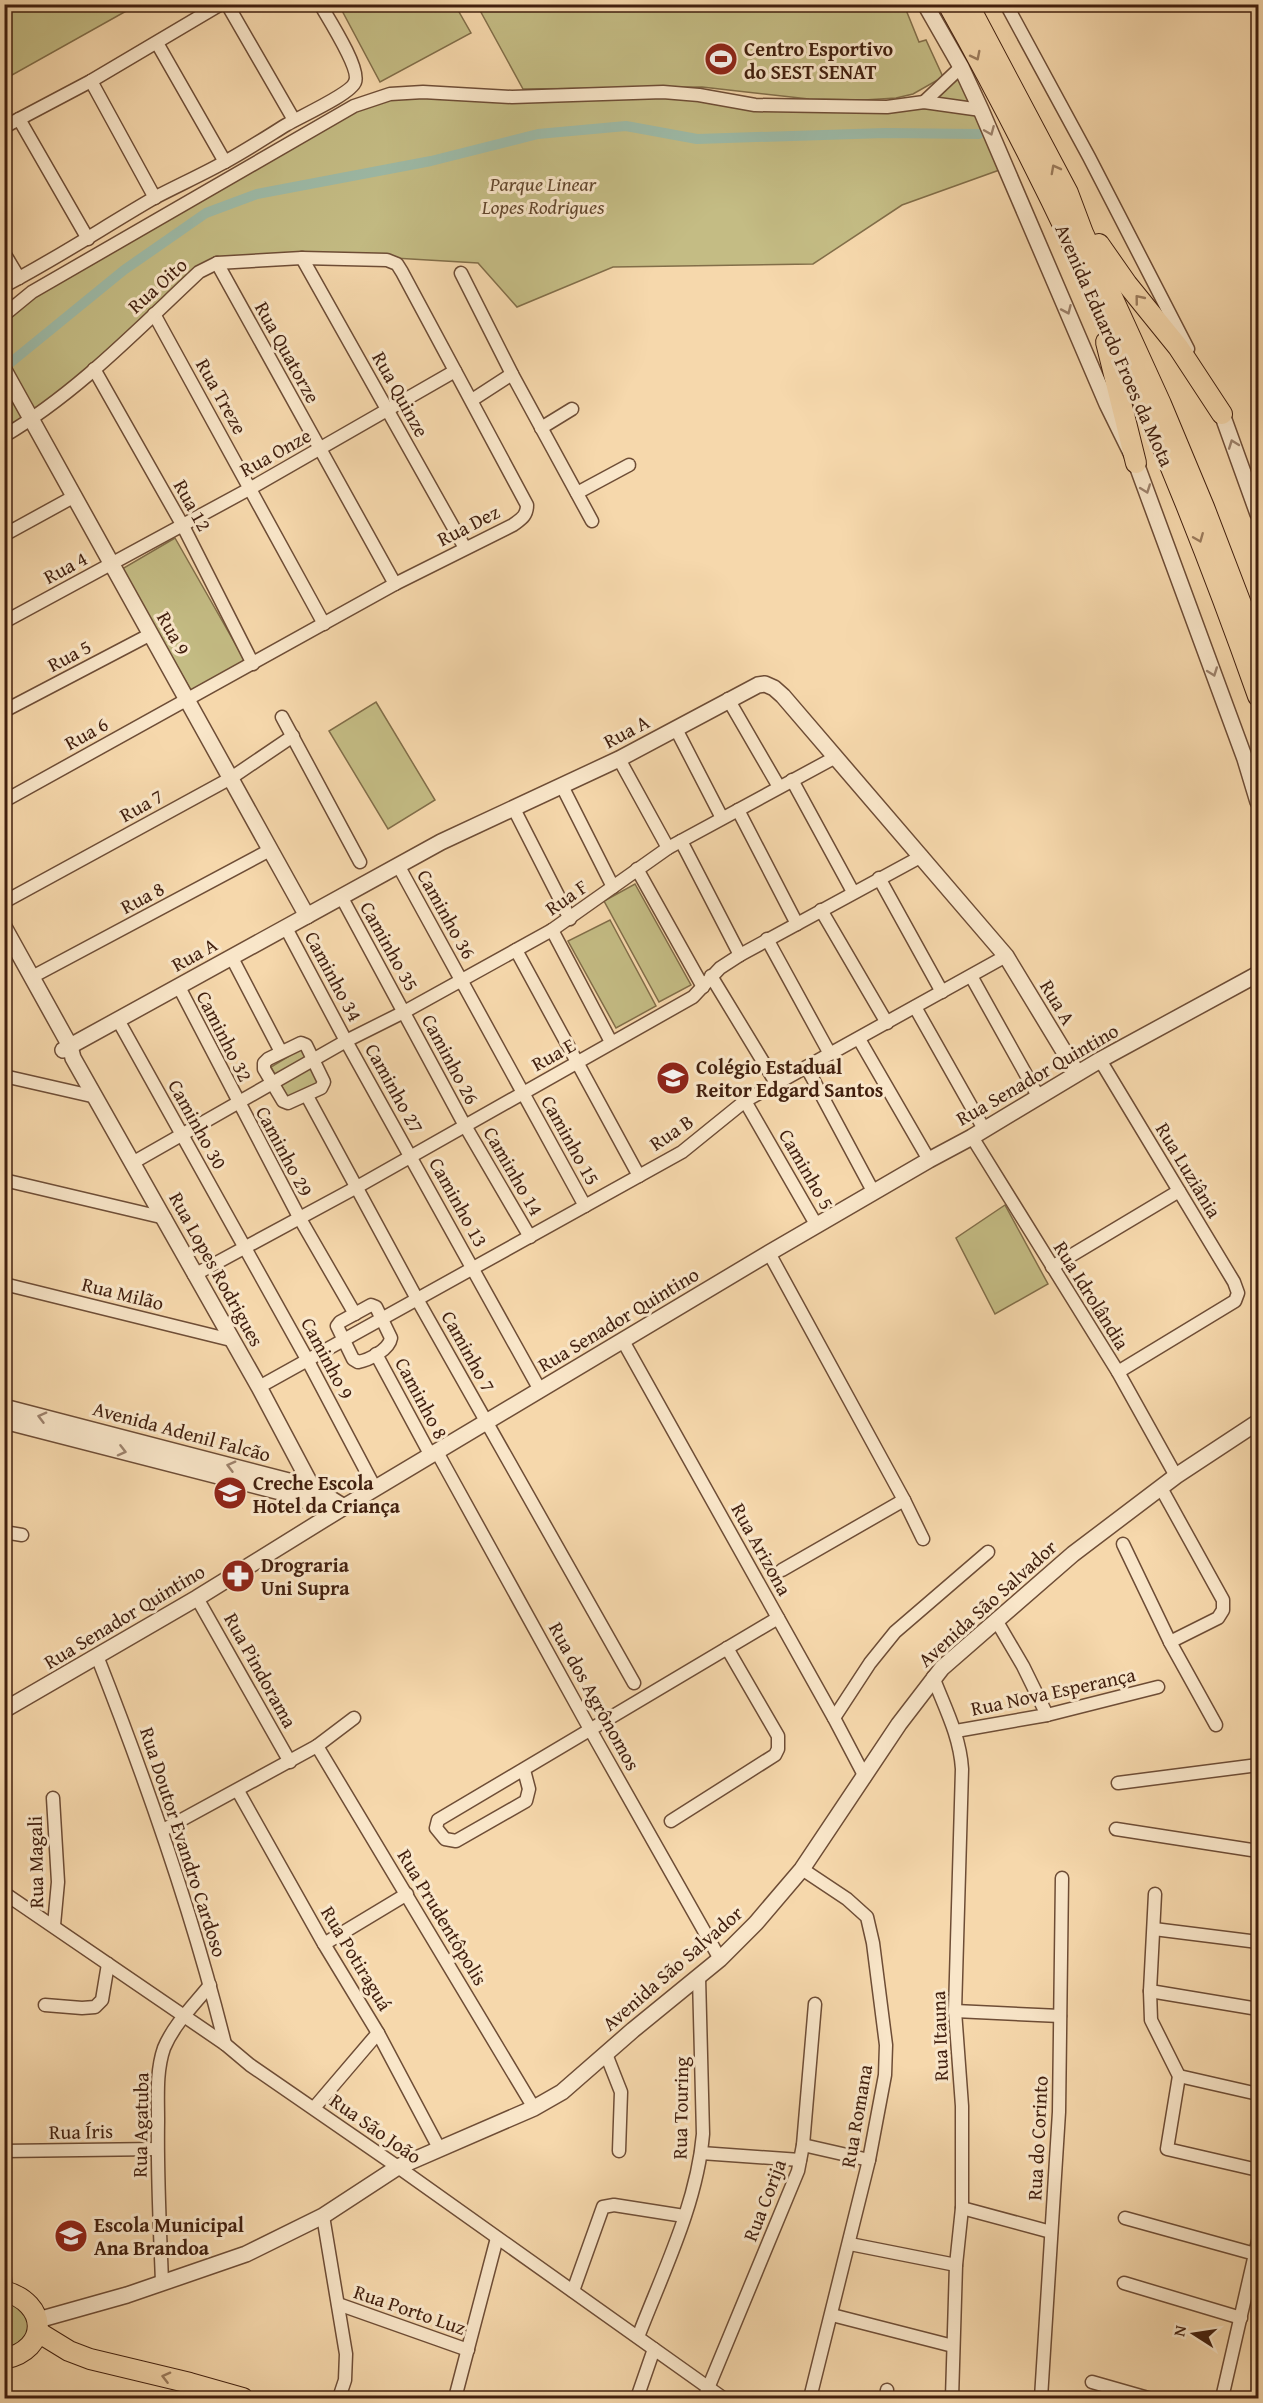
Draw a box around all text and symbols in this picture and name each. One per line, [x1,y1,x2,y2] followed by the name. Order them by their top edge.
[744,34,894,86] place label: Centro Esportivo do SEST SENAT
[703,41,739,77] sports icon: Centro Esportivo do SEST SENAT
[969,49,981,60] one-way arrow
[983,125,995,136] one-way arrow
[1051,165,1063,176] one-way arrow
[481,169,605,221] park label: Parque Linear Lopes Rodrigues
[1048,219,1182,472] street label: Avenida Eduardo Froes da Mota
[121,250,193,320] street label: Rua Oito
[1135,295,1146,306] one-way arrow
[248,296,328,408] street label: Rua Quatorze
[1060,304,1072,315] one-way arrow
[365,346,437,442] street label: Rua Quinze
[189,353,255,439] street label: Rua Treze
[234,420,316,484] street label: Rua Onze
[1228,440,1240,451] one-way arrow
[167,474,219,536] street label: Rua 12
[1138,483,1151,493] one-way arrow
[432,497,504,553] street label: Rua Dez
[1191,532,1204,543] one-way arrow
[38,543,92,591] street label: Rua 4
[150,606,198,660] street label: Rua 9
[42,631,96,679] street label: Rua 5
[1205,666,1218,677] one-way arrow
[598,707,654,755] street label: Rua A
[59,709,113,757] street label: Rua 6
[114,781,168,829] street label: Rua 7
[410,864,484,964] street label: Caminho 36
[539,872,593,922] street label: Rua F
[115,873,169,921] street label: Rua 8
[353,896,427,996] street label: Caminho 35
[298,926,370,1026] street label: Caminho 34
[166,930,222,978] street label: Rua A
[1033,974,1083,1030] street label: Rua A
[190,985,260,1087] street label: Caminho 32
[415,1009,487,1109] street label: Caminho 26
[950,1016,1124,1132] street label: Rua Senador Quintino
[526,1030,580,1078] street label: Rua E
[358,1038,432,1138] street label: Caminho 27
[696,1052,883,1104] place label: Colégio Estadual Reitor Edgard Santos
[655,1060,691,1096] school or university icon: Colégio Estadual Reitor Edgard Santos
[161,1074,235,1174] street label: Caminho 30
[534,1090,608,1190] street label: Caminho 15
[249,1101,321,1201] street label: Caminho 29
[643,1107,699,1157] street label: Rua B
[1149,1117,1229,1224] street label: Rua Luziânia
[477,1121,551,1221] street label: Caminho 14
[772,1123,842,1215] street label: Caminho 5
[422,1152,496,1252] street label: Caminho 13
[162,1186,272,1352] street label: Rua Lopes Rodrigues
[1047,1235,1137,1355] street label: Rua Idrolândia
[532,1259,704,1379] street label: Rua Senador Quintino
[79,1269,167,1317] street label: Rua Milão
[435,1305,503,1397] street label: Caminho 7
[294,1312,362,1404] street label: Caminho 9
[388,1352,456,1444] street label: Caminho 8
[90,1393,274,1469] street label: Avenida Adenil Falcão
[37,1411,47,1424] one-way arrow
[116,1444,127,1456] one-way arrow
[226,1460,236,1473] one-way arrow
[253,1468,401,1520] place label: Creche Escola Hotel da Criança
[212,1475,248,1511] school or university icon: Creche Escola Hotel da Criança
[725,1497,800,1601] street label: Rua Arizona
[911,1533,1063,1673] street label: Avenida São Salvador
[261,1550,350,1602] place label: Drograria Uni Supra
[38,1556,210,1676] street label: Rua Senador Quintino
[220,1558,256,1594] pharmacy icon: Drograria Uni Supra
[217,1607,305,1733] street label: Rua Pindorama
[542,1616,648,1776] street label: Rua dos Agrônomos
[968,1659,1139,1723] street label: Rua Nova Esperança
[133,1723,235,1961] street label: Rua Doutor Evandro Cardoso
[20,1815,50,1909] street label: Rua Magali
[391,1843,495,1991] street label: Rua Prudentôpolis
[595,1899,749,2037] street label: Avenida São Salvador
[314,1900,400,2016] street label: Rua Potiraguá
[923,1990,955,2082] street label: Rua Itauna
[665,2056,695,2160] street label: Rua Touring
[833,2062,879,2170] street label: Rua Romana
[125,2072,155,2178] street label: Rua Agatuba
[1019,2075,1055,2201] street label: Rua do Corinto
[324,2086,428,2170] street label: Rua São João
[49,2116,113,2146] street label: Rua Íris
[735,2154,793,2245] street label: Rua Corija
[94,2210,244,2262] place label: Escola Municipal Ana Brandoa
[53,2218,89,2254] school or university icon: Escola Municipal Ana Brandoa
[350,2276,470,2342] street label: Rua Porto Luz
[1164,2304,1224,2364] north arrow
[1166,2323,1192,2339] text: N
[161,2372,172,2384] one-way arrow

